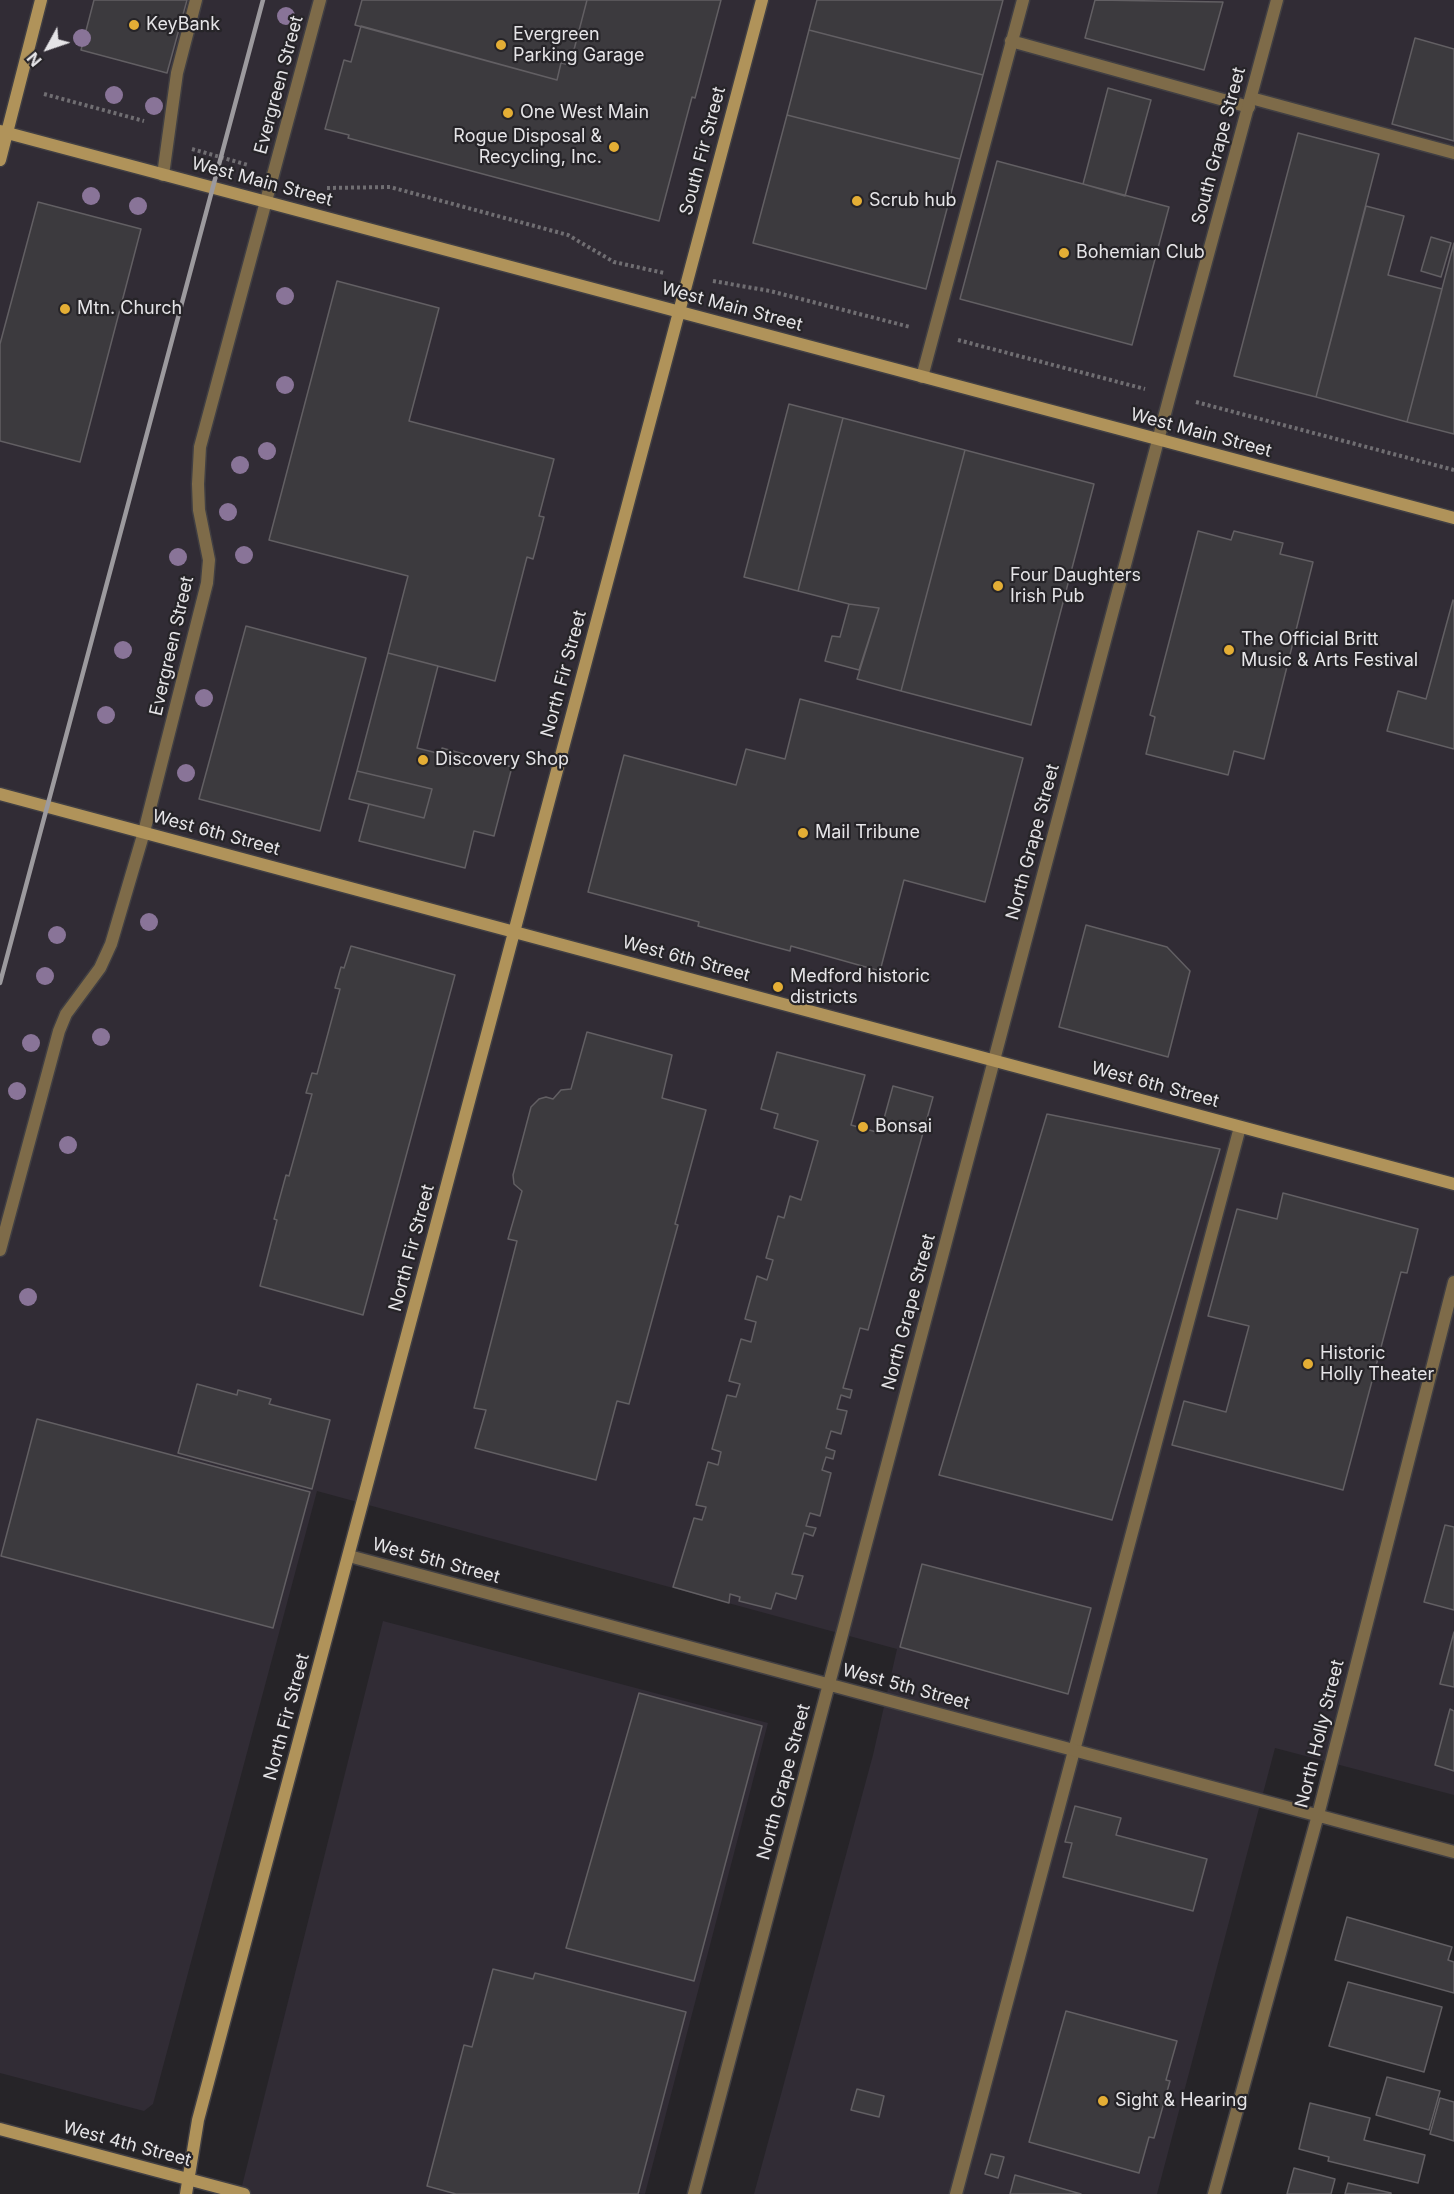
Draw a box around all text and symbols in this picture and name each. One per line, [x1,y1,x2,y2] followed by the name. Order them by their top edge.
[250,13,308,157] street label: Evergreen Street
[146,14,220,36] place label: KeyBank
[18,18,78,78] north arrow
[127,18,141,32] marker: KeyBank
[513,24,645,66] place label: Evergreen Parking Garage
[494,38,508,52] marker: Evergreen Parking Garage
[23,48,46,71] text: N
[1188,65,1250,227] street label: South Grape Street
[675,84,731,218] street label: South Fir Street
[520,102,649,124] place label: One West Main
[501,106,515,120] marker: One West Main
[453,126,602,168] place label: Rogue Disposal & Recycling, Inc.
[607,140,621,154] marker: Rogue Disposal & Recycling, Inc.
[189,153,335,211] street label: West Main Street
[869,190,957,212] place label: Scrub hub
[850,194,864,208] marker: Scrub hub
[1076,242,1205,264] place label: Bohemian Club
[1057,246,1071,260] marker: Bohemian Club
[659,278,805,336] street label: West Main Street
[77,298,182,320] place label: Mtn. Church
[58,302,72,316] marker: Mtn. Church
[1128,404,1274,462] street label: West Main Street
[1010,565,1141,608] place label: Four Daughters Irish Pub
[145,574,199,718] street label: Evergreen Street
[991,579,1005,593] marker: Four Daughters Irish Pub
[537,608,591,740] street label: North Fir Street
[1241,629,1418,672] place label: The Official Britt Music & Arts Festival
[1222,643,1236,657] marker: The Official Britt Music & Arts Festival
[435,749,569,771] place label: Discovery Shop
[416,753,430,767] marker: Discovery Shop
[1002,762,1064,922] street label: North Grape Street
[150,806,282,860] street label: West 6th Street
[815,822,920,844] place label: Mail Tribune
[796,826,810,840] marker: Mail Tribune
[620,932,752,986] street label: West 6th Street
[790,966,930,1008] place label: Medford historic districts
[771,980,785,994] marker: Medford historic districts
[1089,1058,1221,1112] street label: West 6th Street
[875,1116,932,1138] place label: Bonsai
[856,1120,870,1134] marker: Bonsai
[385,1182,439,1314] street label: North Fir Street
[878,1232,940,1392] street label: North Grape Street
[1320,1343,1434,1386] place label: Historic Holly Theater
[1301,1357,1315,1371] marker: Historic Holly Theater
[370,1534,502,1588] street label: West 5th Street
[260,1651,314,1783] street label: North Fir Street
[1291,1658,1349,1810] street label: North Holly Street
[840,1660,972,1714] street label: West 5th Street
[753,1702,815,1862] street label: North Grape Street
[1115,2090,1247,2112] place label: Sight & Hearing
[1096,2094,1110,2108] marker: Sight & Hearing
[61,2117,193,2171] street label: West 4th Street

